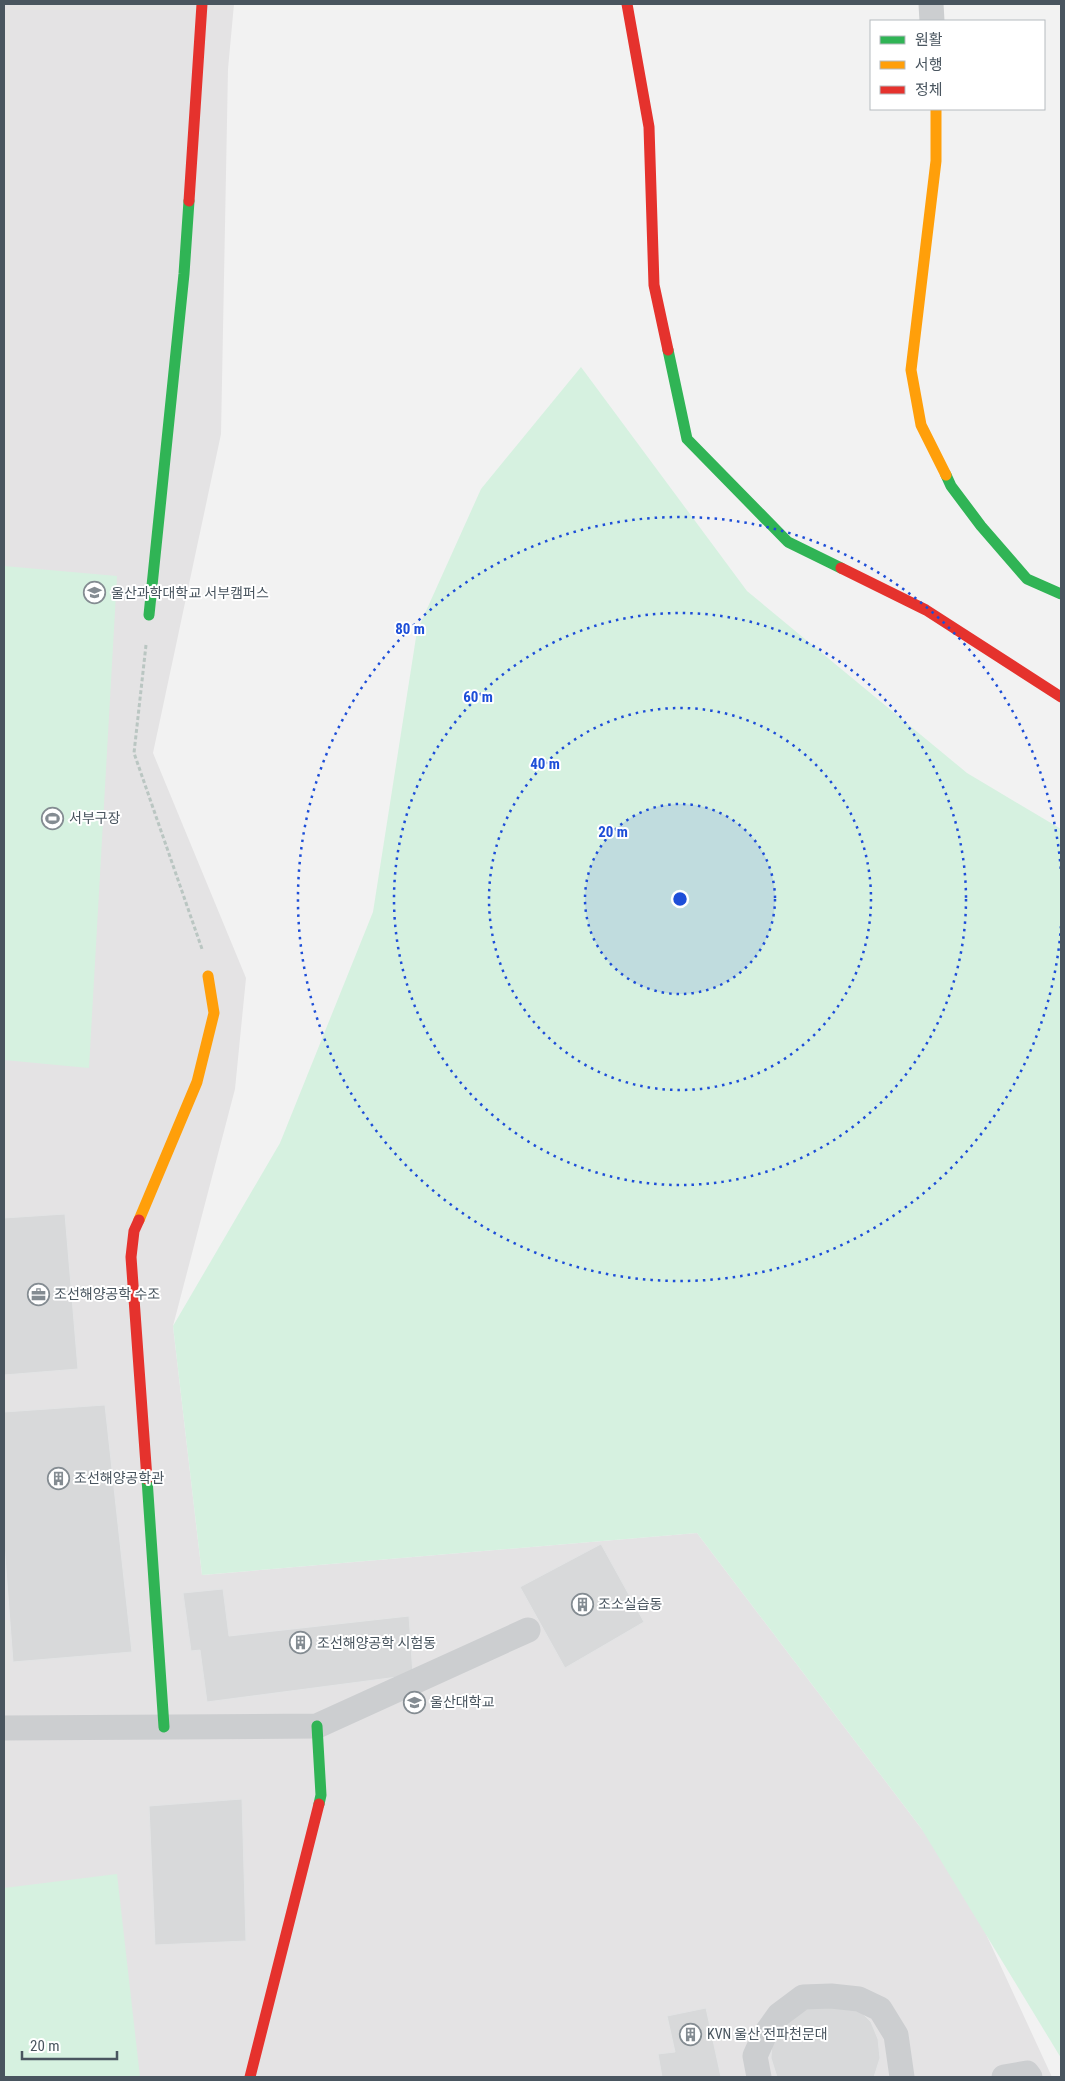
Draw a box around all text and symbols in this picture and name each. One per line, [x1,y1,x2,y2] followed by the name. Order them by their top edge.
[870,20,1045,110] legend
[915,31,943,49] text: 원활
[915,56,943,74] text: 서행
[915,81,943,99] text: 정체
[83,581,107,605] school or university icon: 울산과학대학교 서부캠퍼스
[111,585,269,601] place label: 울산과학대학교 서부캠퍼스
[395,620,425,638] text: 80 m
[463,688,493,706] text: 60 m
[530,755,560,773] text: 40 m
[41,806,65,830] sports icon: 서부구장
[69,810,121,826] place label: 서부구장
[598,823,628,841] text: 20 m
[671,890,689,908] centre of rings
[26,1282,50,1306] office icon: 조선해양공학 수조
[54,1286,160,1302] place label: 조선해양공학 수조
[46,1466,70,1490] building icon: 조선해양공학관
[74,1470,164,1486] place label: 조선해양공학관
[570,1592,594,1616] building icon: 조소실습동
[598,1596,663,1612] place label: 조소실습동
[289,1631,313,1655] building icon: 조선해양공학 시험동
[317,1635,436,1651] place label: 조선해양공학 시험동
[402,1690,426,1714] school or university icon: 울산대학교
[430,1694,495,1710] place label: 울산대학교
[679,2022,703,2046] building icon: KVN 울산 전파천문대
[707,2026,828,2042] place label: KVN 울산 전파천문대
[22,2028,118,2060] scale bar
[30,2037,60,2055] text: 20 m

